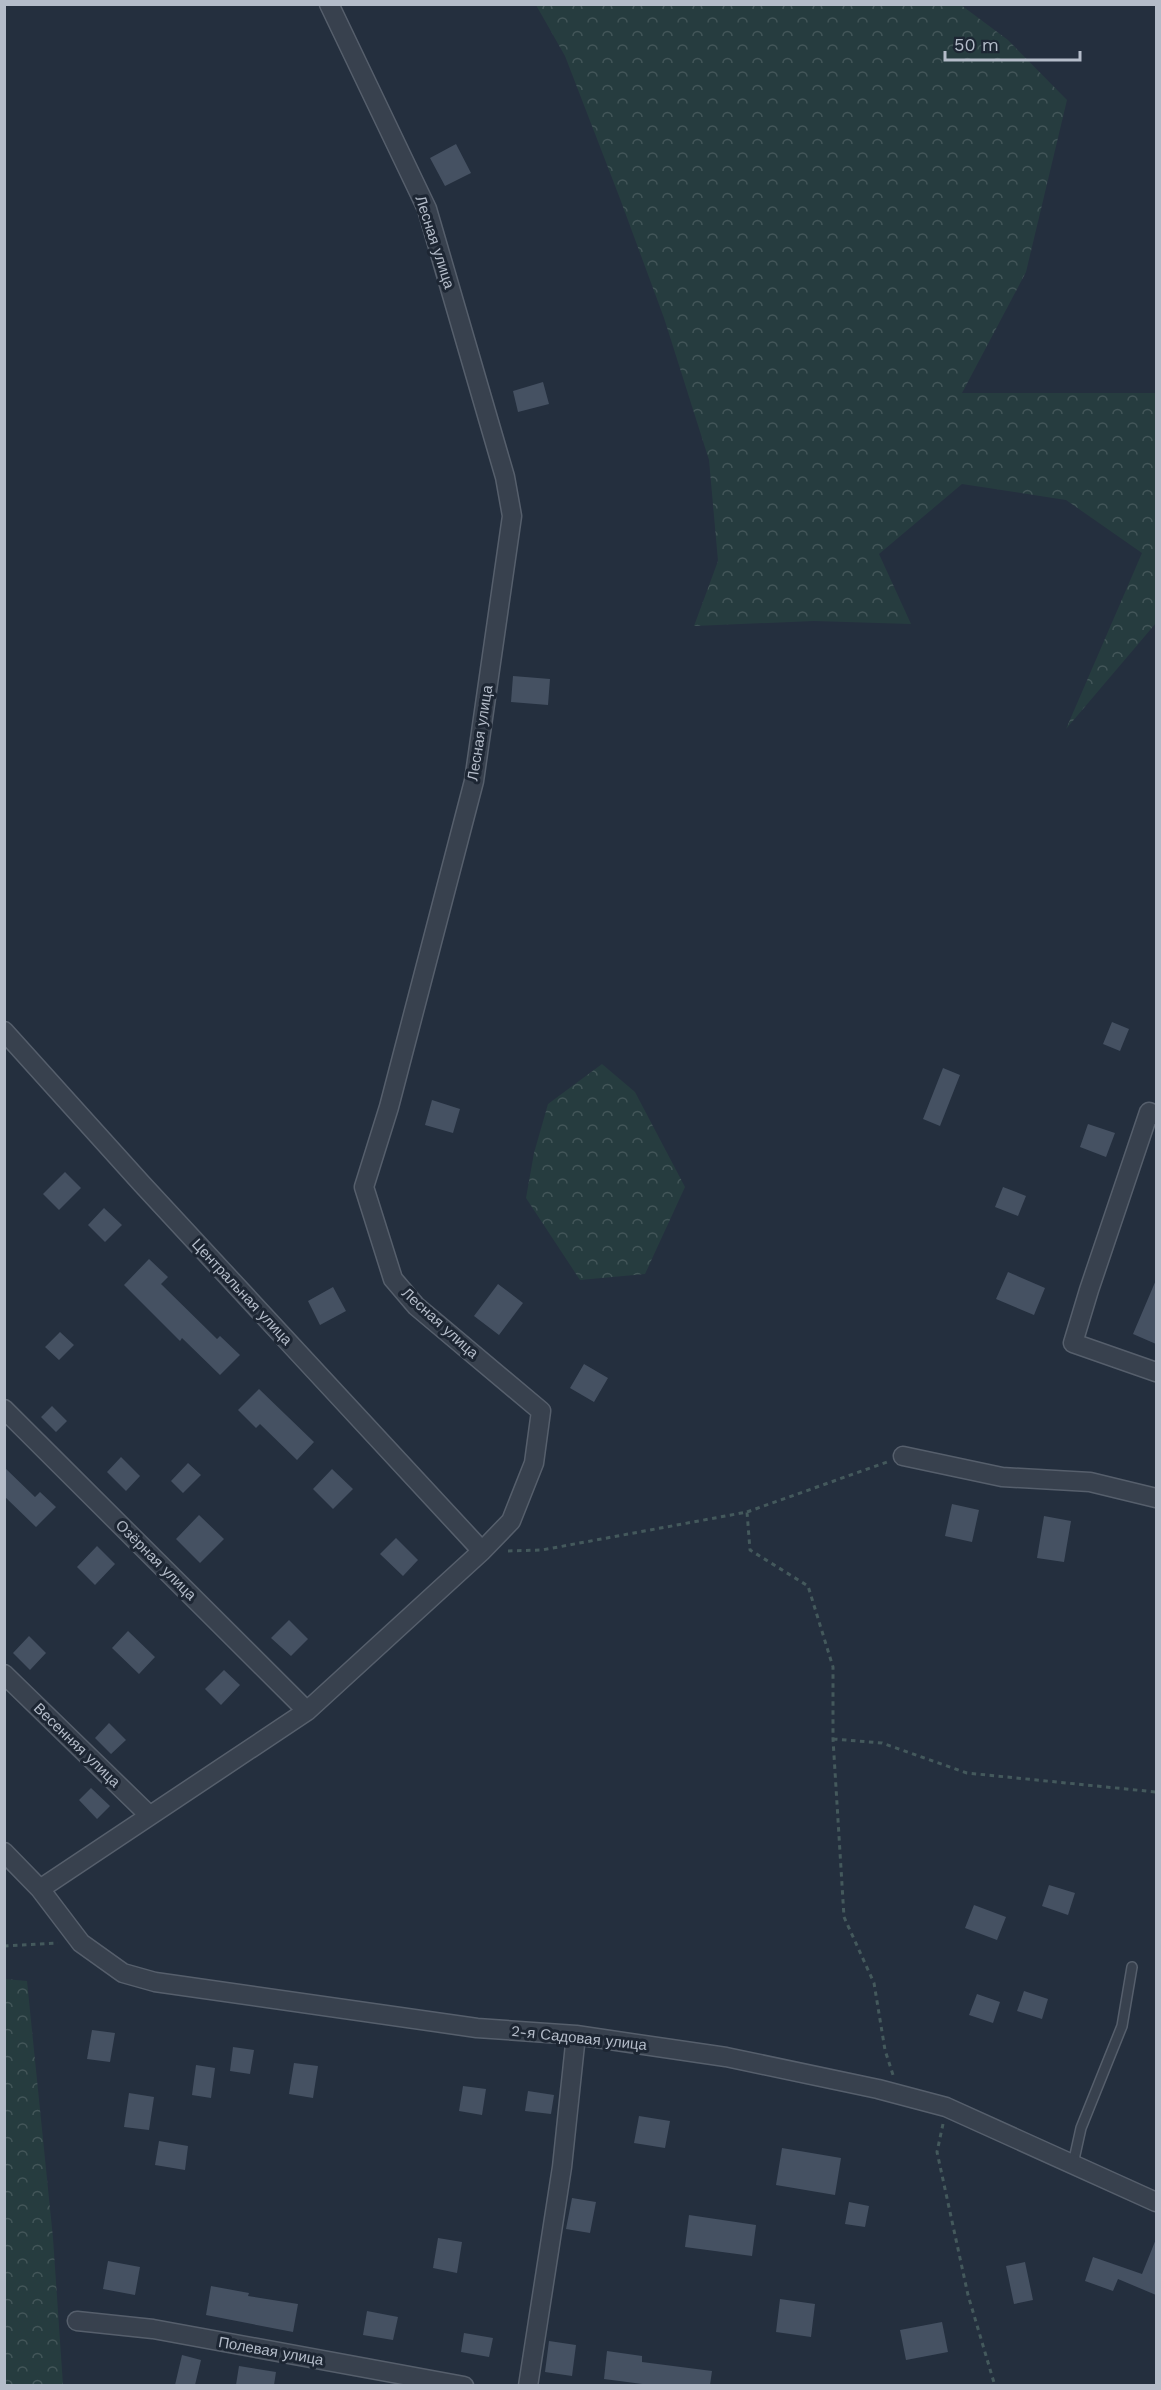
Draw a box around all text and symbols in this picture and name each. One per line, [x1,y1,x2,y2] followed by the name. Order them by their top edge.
[945,24,1080,62] scale bar
[954,34,999,55] text: 50 m
[411,193,459,291] street label: Лесная улица
[464,683,497,782] street label: Лесная улица
[188,1235,296,1349] street label: Центральная улица
[398,1284,482,1363] street label: Лесная улица
[112,1516,200,1604] street label: Озёрная улица
[30,1699,124,1791] street label: Весенняя улица
[510,2022,648,2054] street label: 2-я Садовая улица
[217,2333,326,2369] street label: Полевая улица

